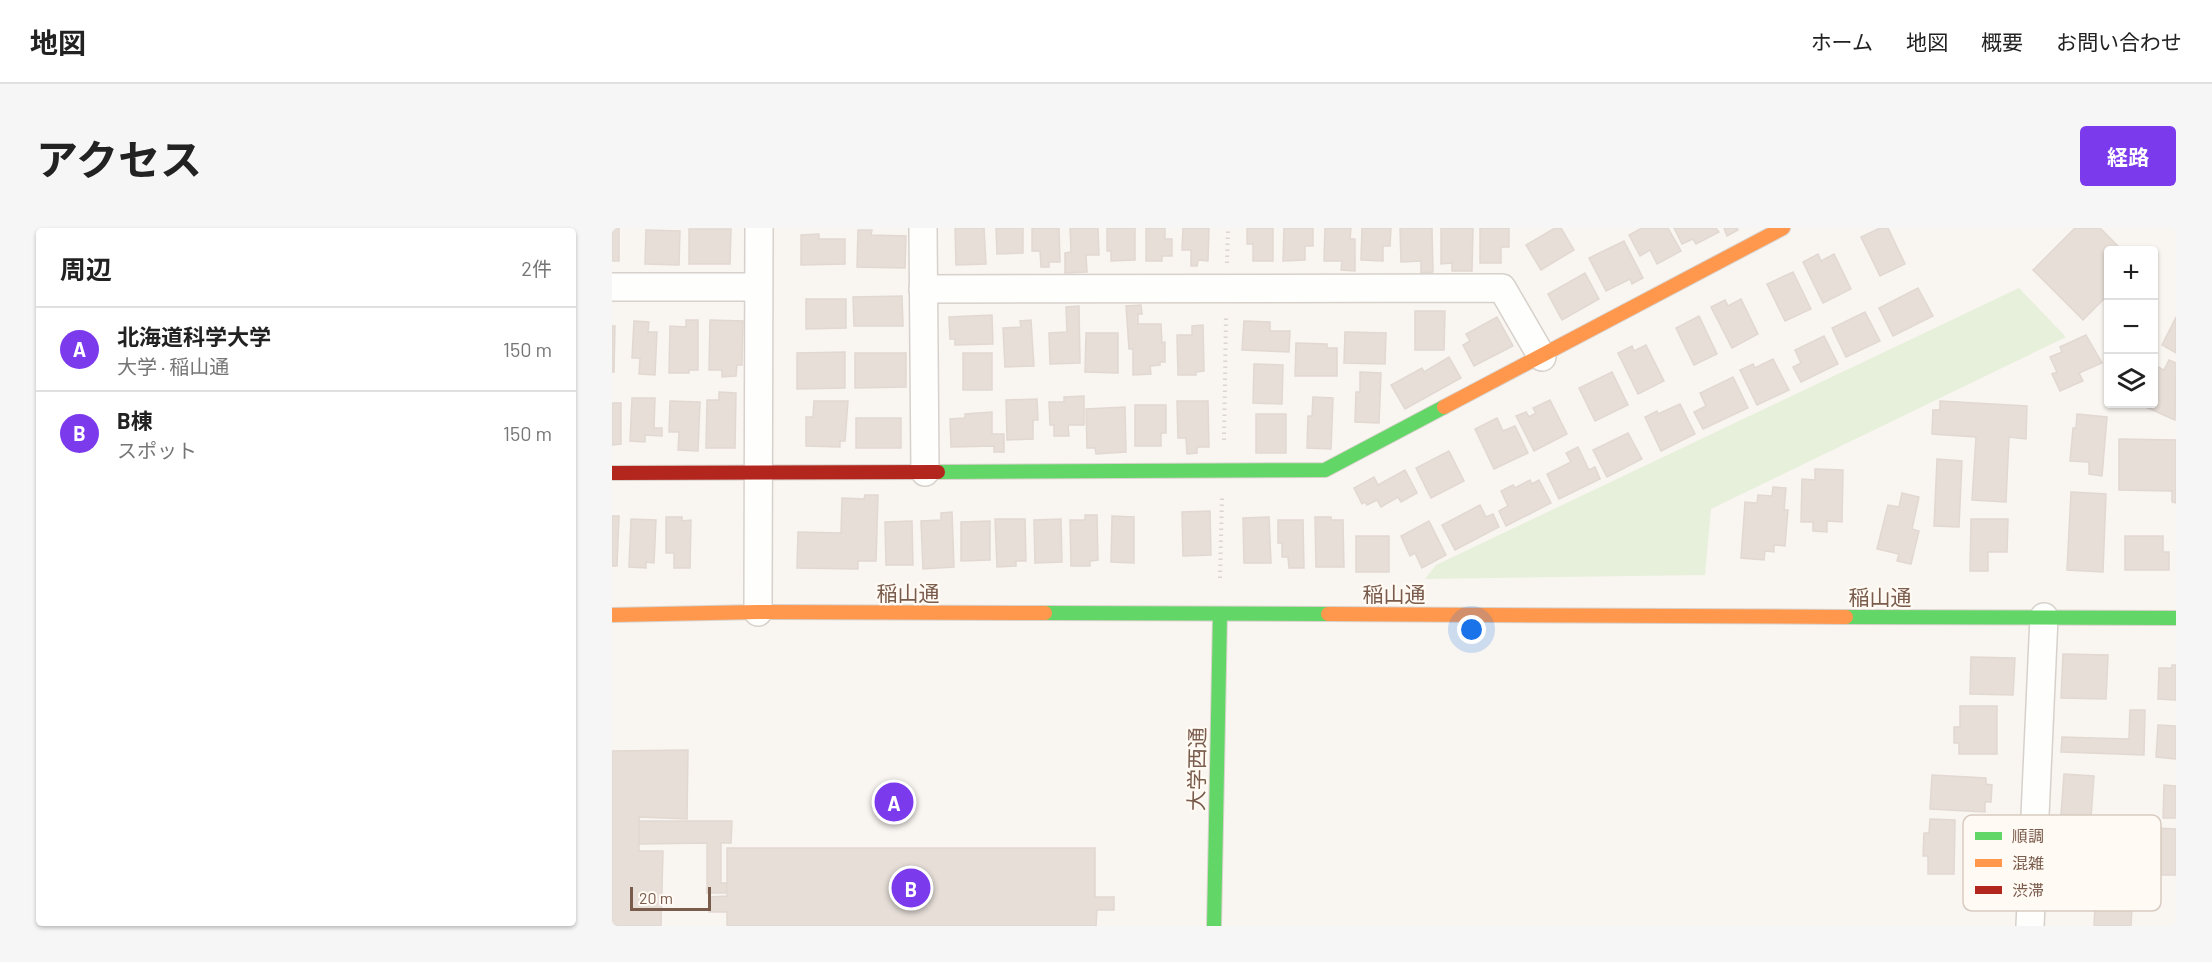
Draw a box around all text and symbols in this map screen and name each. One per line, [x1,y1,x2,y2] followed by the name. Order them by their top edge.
[30,25,86,59] text: 地図
[1811,29,1873,54] text: ホーム
[1906,29,1948,54] text: 地図
[1981,29,2023,54] text: 概要
[2056,29,2182,54] text: お問い合わせ
[2080,126,2176,186] button: 経路
[36,133,202,183] text: アクセス
[2104,246,2158,408] map controls
[2104,246,2158,300] button: +
[60,253,112,284] text: 周辺
[521,256,552,280] text: 2件
[2104,300,2158,354] button: −
[117,323,271,349] text: 北海道科学大学
[73,337,86,361] text: A
[503,337,552,361] text: 150 m
[117,354,229,378] text: 大学 · 稲山通
[2104,354,2158,408] button: layers
[117,407,153,433] text: B棟
[73,421,86,445] text: B
[503,421,552,445] text: 150 m
[117,438,197,462] text: スポット
[877,580,940,605] street label: 稲山通
[1363,581,1426,606] street label: 稲山通
[1849,584,1912,609] street label: 稲山通
[1457,615,1486,644] your location
[1183,727,1209,811] street label: 大学西通
[874,780,914,824] pin: A
[1963,815,2161,911] legend
[2012,826,2044,845] text: 順調
[2012,853,2044,872] text: 混雑
[892,866,930,910] pin: B
[2012,880,2044,899] text: 渋滞
[630,884,711,912] scale bar
[639,888,673,907] text: 20 m

